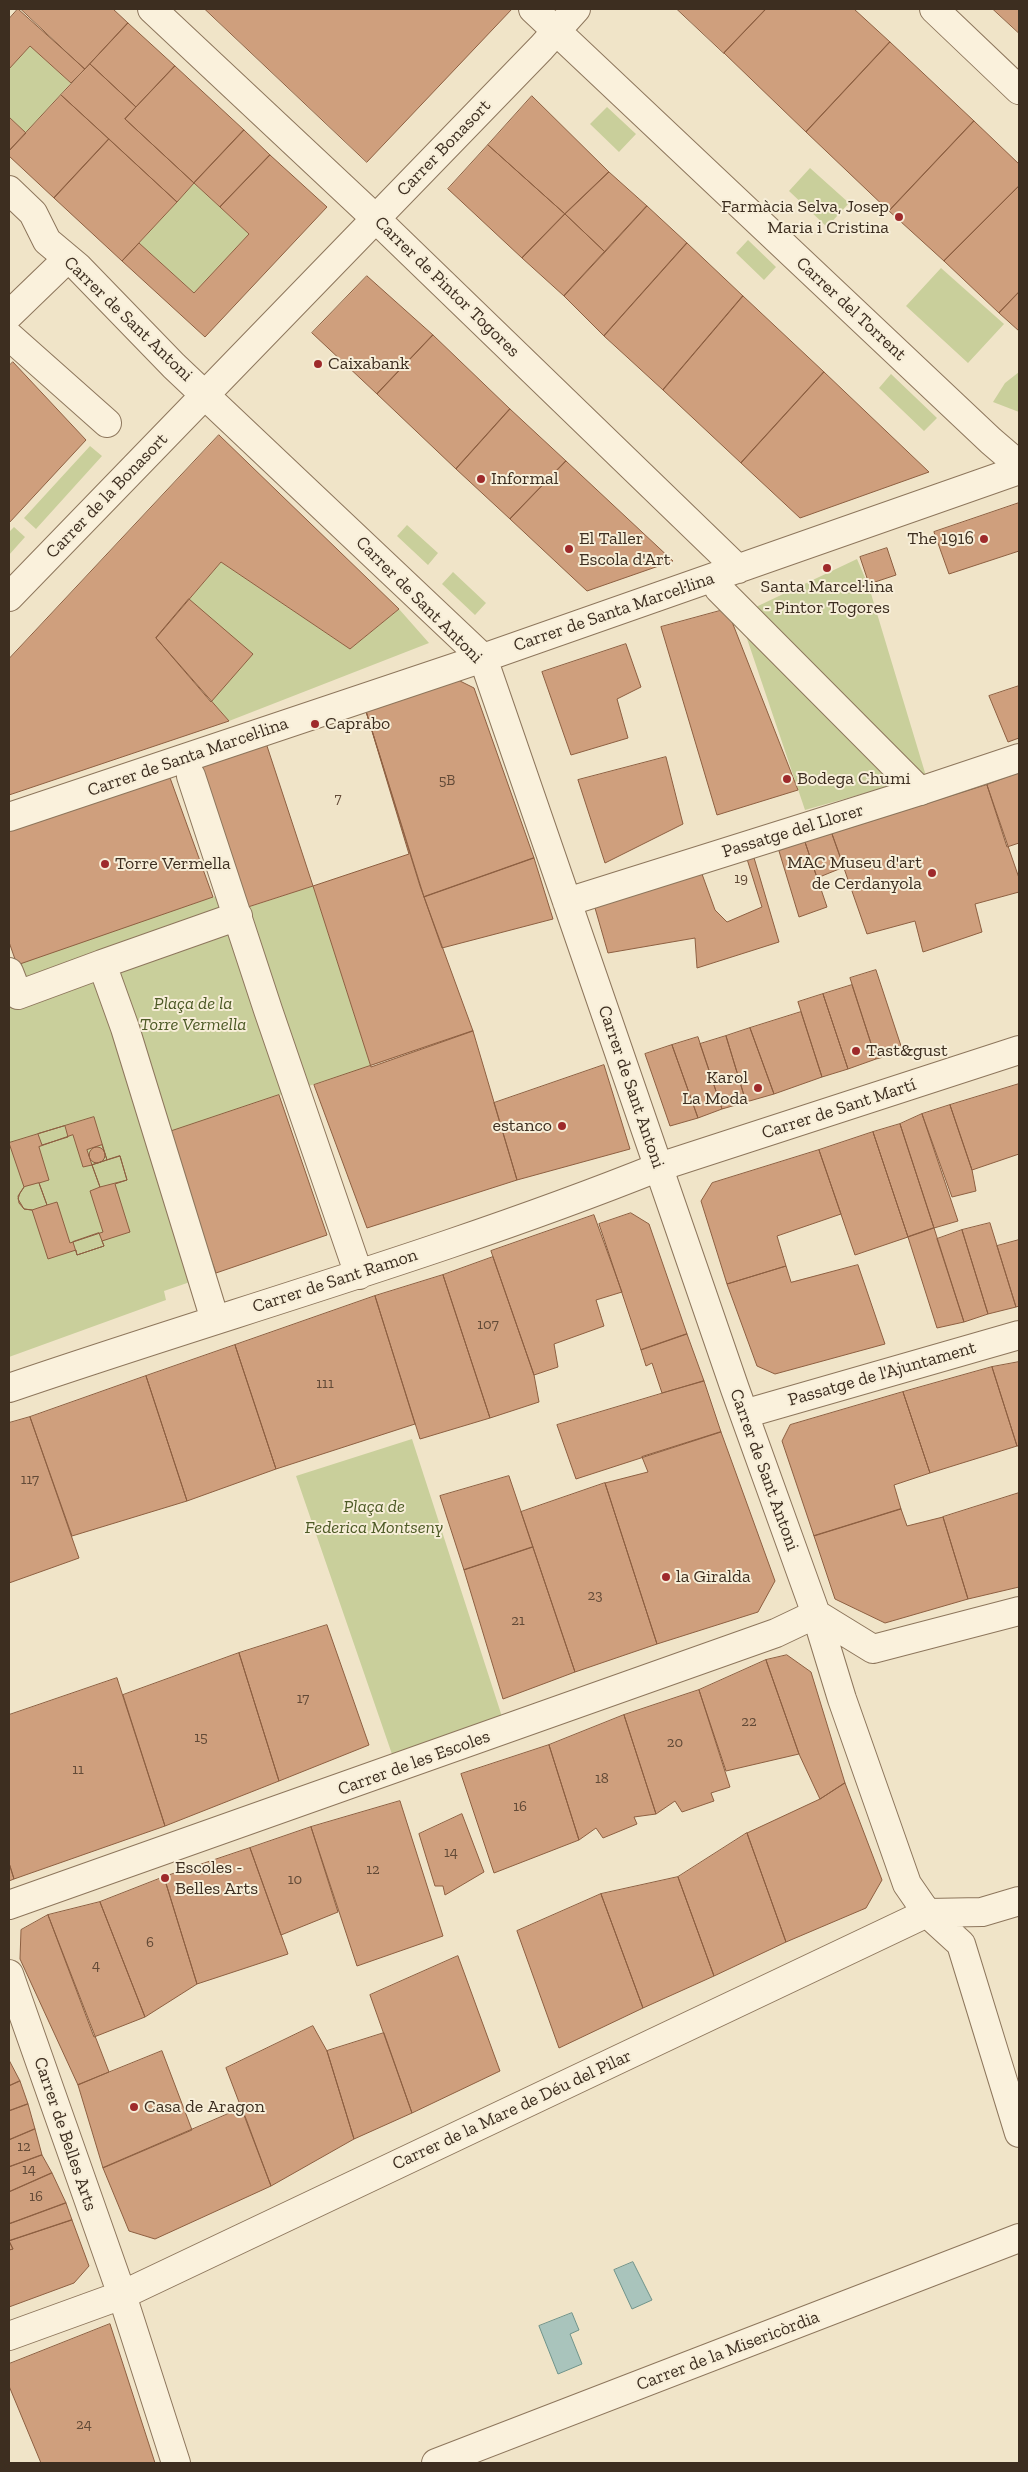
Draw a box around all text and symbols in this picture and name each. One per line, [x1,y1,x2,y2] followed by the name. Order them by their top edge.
[392,95,496,201] street label: Carrer Bonasort
[721,196,889,238] place label: Farmàcia Selva, Josep Maria i Cristina
[893,211,905,223] marker: Farmàcia Selva, Josep Maria i Cristina
[370,212,524,362] street label: Carrer de Pintor Togores
[59,252,197,386] street label: Carrer de Sant Antoni
[791,252,911,366] street label: Carrer del Torrent
[328,353,409,375] place label: Caixabank
[312,358,324,370] marker: Caixabank
[42,429,172,563] street label: Carrer de la Bonasort
[491,468,559,490] place label: Informal
[475,473,487,485] marker: Informal
[579,528,670,570] place label: El Taller Escola d'Art
[907,528,974,550] place label: The 1916
[351,532,487,668] street label: Carrer de Sant Antoni
[978,533,990,545] marker: The 1916
[563,543,575,555] marker: El Taller Escola d'Art
[821,562,833,574] marker: Santa Marcel·lina - Pintor Togores
[511,567,717,657] street label: Carrer de Santa Marcel·lina
[761,576,893,618] place label: Santa Marcel·lina - Pintor Togores
[85,712,291,802] street label: Carrer de Santa Marcel·lina
[325,713,390,735] place label: Caprabo
[309,718,321,730] marker: Caprabo
[797,768,910,790] place label: Bodega Chumi
[439,772,455,790] house number: 5B
[781,773,793,785] marker: Bodega Chumi
[334,790,342,808] house number: 7
[720,799,866,863] street label: Passatge del Llorer
[787,852,922,894] place label: MAC Museu d'art de Cerdanyola
[115,853,231,875] place label: Torre Vermella
[99,858,111,870] marker: Torre Vermella
[926,867,938,879] marker: MAC Museu d'art de Cerdanyola
[734,870,748,888] house number: 19
[140,993,246,1036] park label: Plaça de la Torre Vermella
[593,1003,669,1171] street label: Carrer de Sant Antoni
[866,1040,948,1062] place label: Tast&gust
[850,1045,862,1057] marker: Tast&gust
[682,1067,748,1110] place label: Karol La Moda
[759,1074,919,1144] street label: Carrer de Sant Martí
[752,1082,764,1094] marker: Karol La Moda
[492,1115,552,1137] place label: estanco
[556,1120,568,1132] marker: estanco
[250,1244,420,1318] street label: Carrer de Sant Ramon
[477,1316,499,1334] house number: 107
[786,1337,978,1411] street label: Passatge de l'Ajuntament
[316,1375,334,1393] house number: 111
[725,1386,803,1554] street label: Carrer de Sant Antoni
[21,1471,39,1489] house number: 117
[305,1496,443,1538] park label: Plaça de Federica Montseny
[676,1566,751,1588] place label: la Giralda
[660,1571,672,1583] marker: la Giralda
[587,1587,603,1605] house number: 23
[511,1612,525,1630] house number: 21
[297,1690,309,1708] house number: 17
[741,1713,757,1731] house number: 22
[335,1725,493,1801] street label: Carrer de les Escoles
[194,1729,208,1747] house number: 15
[667,1734,683,1752] house number: 20
[72,1761,84,1779] house number: 11
[595,1770,609,1788] house number: 18
[513,1798,527,1816] house number: 16
[444,1844,458,1862] house number: 14
[175,1857,258,1900] place label: Escoles - Belles Arts
[366,1861,380,1879] house number: 12
[288,1871,302,1889] house number: 10
[159,1872,171,1884] marker: Escoles - Belles Arts
[146,1934,154,1952] house number: 6
[92,1957,100,1975] house number: 4
[389,2045,635,2175] street label: Carrer de la Mare de Déu del Pilar
[29,2054,101,2214] street label: Carrer de Belles Arts
[144,2096,265,2118] place label: Casa de Aragon
[128,2101,140,2113] marker: Casa de Aragon
[17,2138,31,2156] house number: 12
[22,2161,36,2179] house number: 14
[29,2188,43,2206] house number: 16
[634,2306,822,2396] street label: Carrer de la Misericòrdia
[76,2416,92,2434] house number: 24

